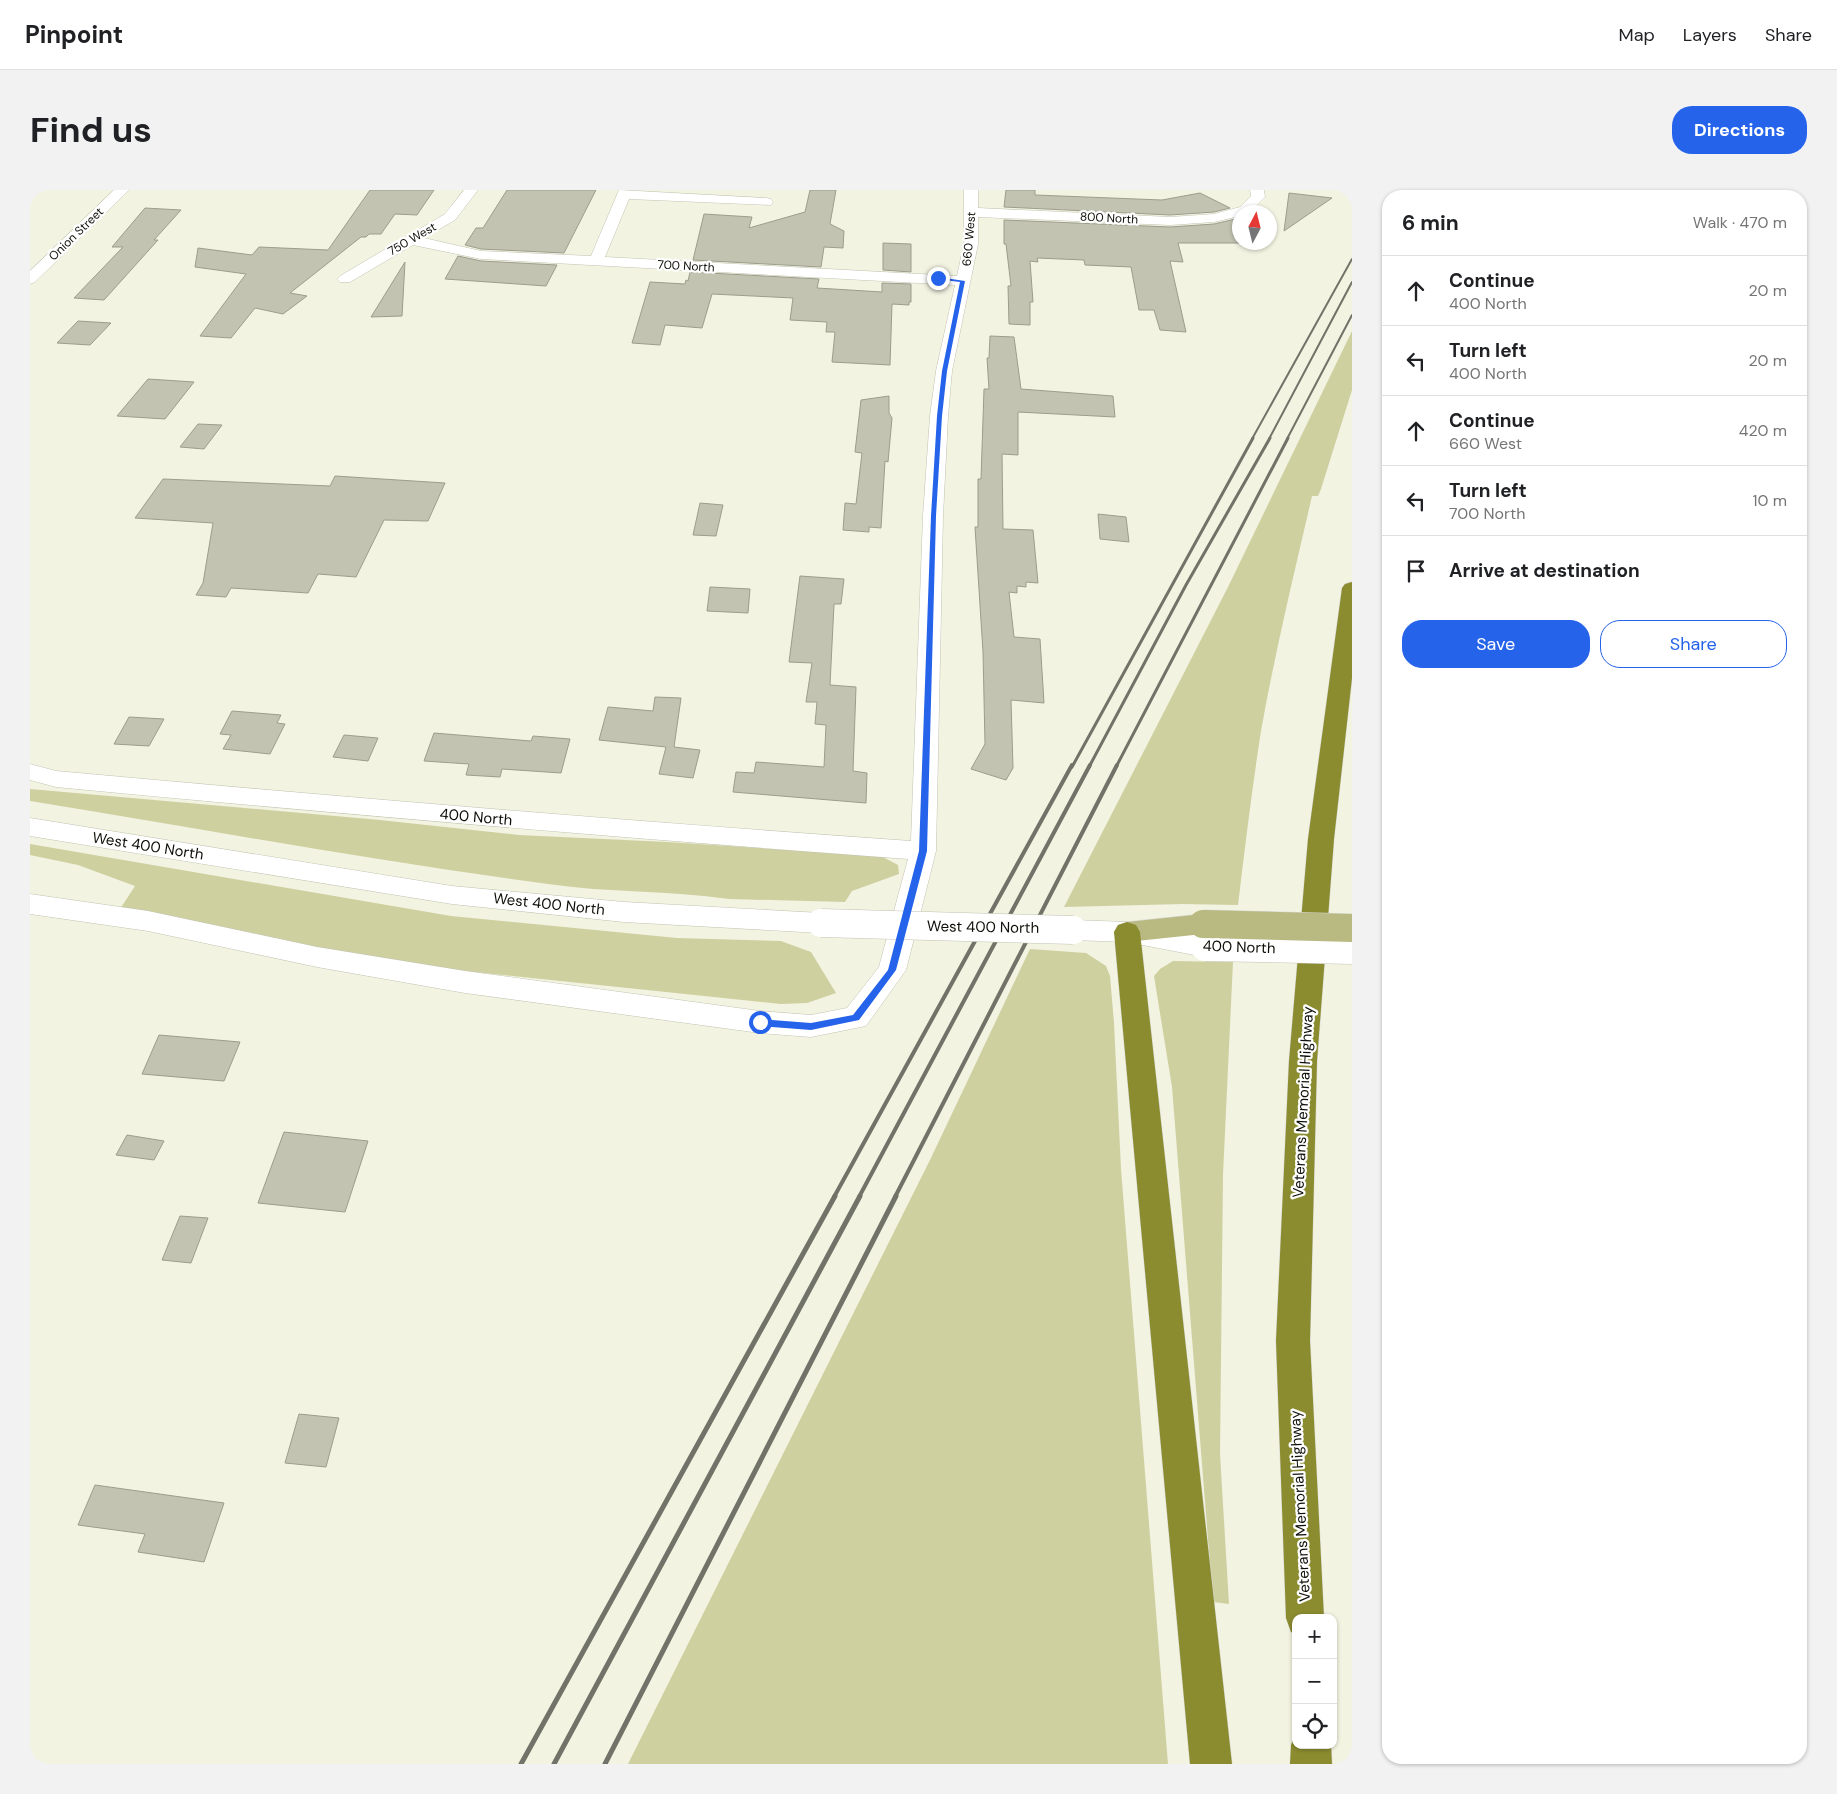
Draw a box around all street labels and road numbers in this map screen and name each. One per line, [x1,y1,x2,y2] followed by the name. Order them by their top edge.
[45,204,107,264] street label: Onion Street
[1079,208,1139,228] street label: 800 North
[959,211,979,267] street label: 660 West
[385,219,439,259] street label: 750 West
[657,257,715,275] street label: 700 North
[439,804,513,830] street label: 400 North
[91,827,205,865] street label: West 400 North
[492,888,606,920] street label: West 400 North
[927,916,1039,938] street label: West 400 North
[1202,936,1276,958] street label: 400 North
[1288,1005,1318,1198] street label: Veterans Memorial Highway
[1285,1409,1315,1602] street label: Veterans Memorial Highway

